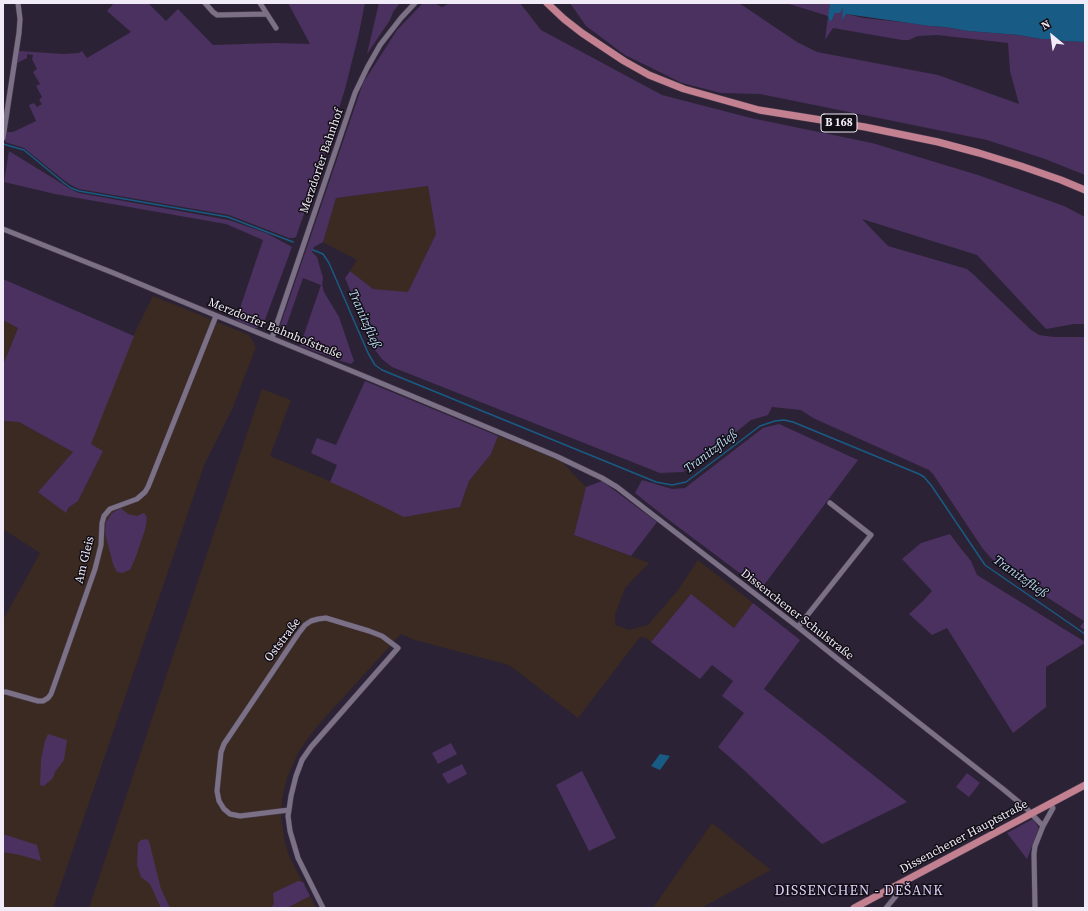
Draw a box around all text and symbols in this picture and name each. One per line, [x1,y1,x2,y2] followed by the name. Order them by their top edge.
[1032,16,1072,56] north arrow
[1039,17,1053,34] text: N
[297,107,347,215] street label: Merzdorfer Bahnhof
[821,114,857,132] road number: B 168
[344,287,384,351] water label: Tranitzfließ
[206,295,344,363] street label: Merzdorfer Bahnhofstraße
[681,427,741,477] water label: Tranitzfließ
[72,535,98,585] street label: Am Gleis
[990,553,1050,601] water label: Tranitzfließ
[738,566,856,664] street label: Dissenchener Schulstraße
[262,615,304,665] street label: Oststraße
[898,797,1030,877] street label: Dissenchener Hauptstraße
[774,883,944,899] district label: DISSENCHEN - DEŠANK

